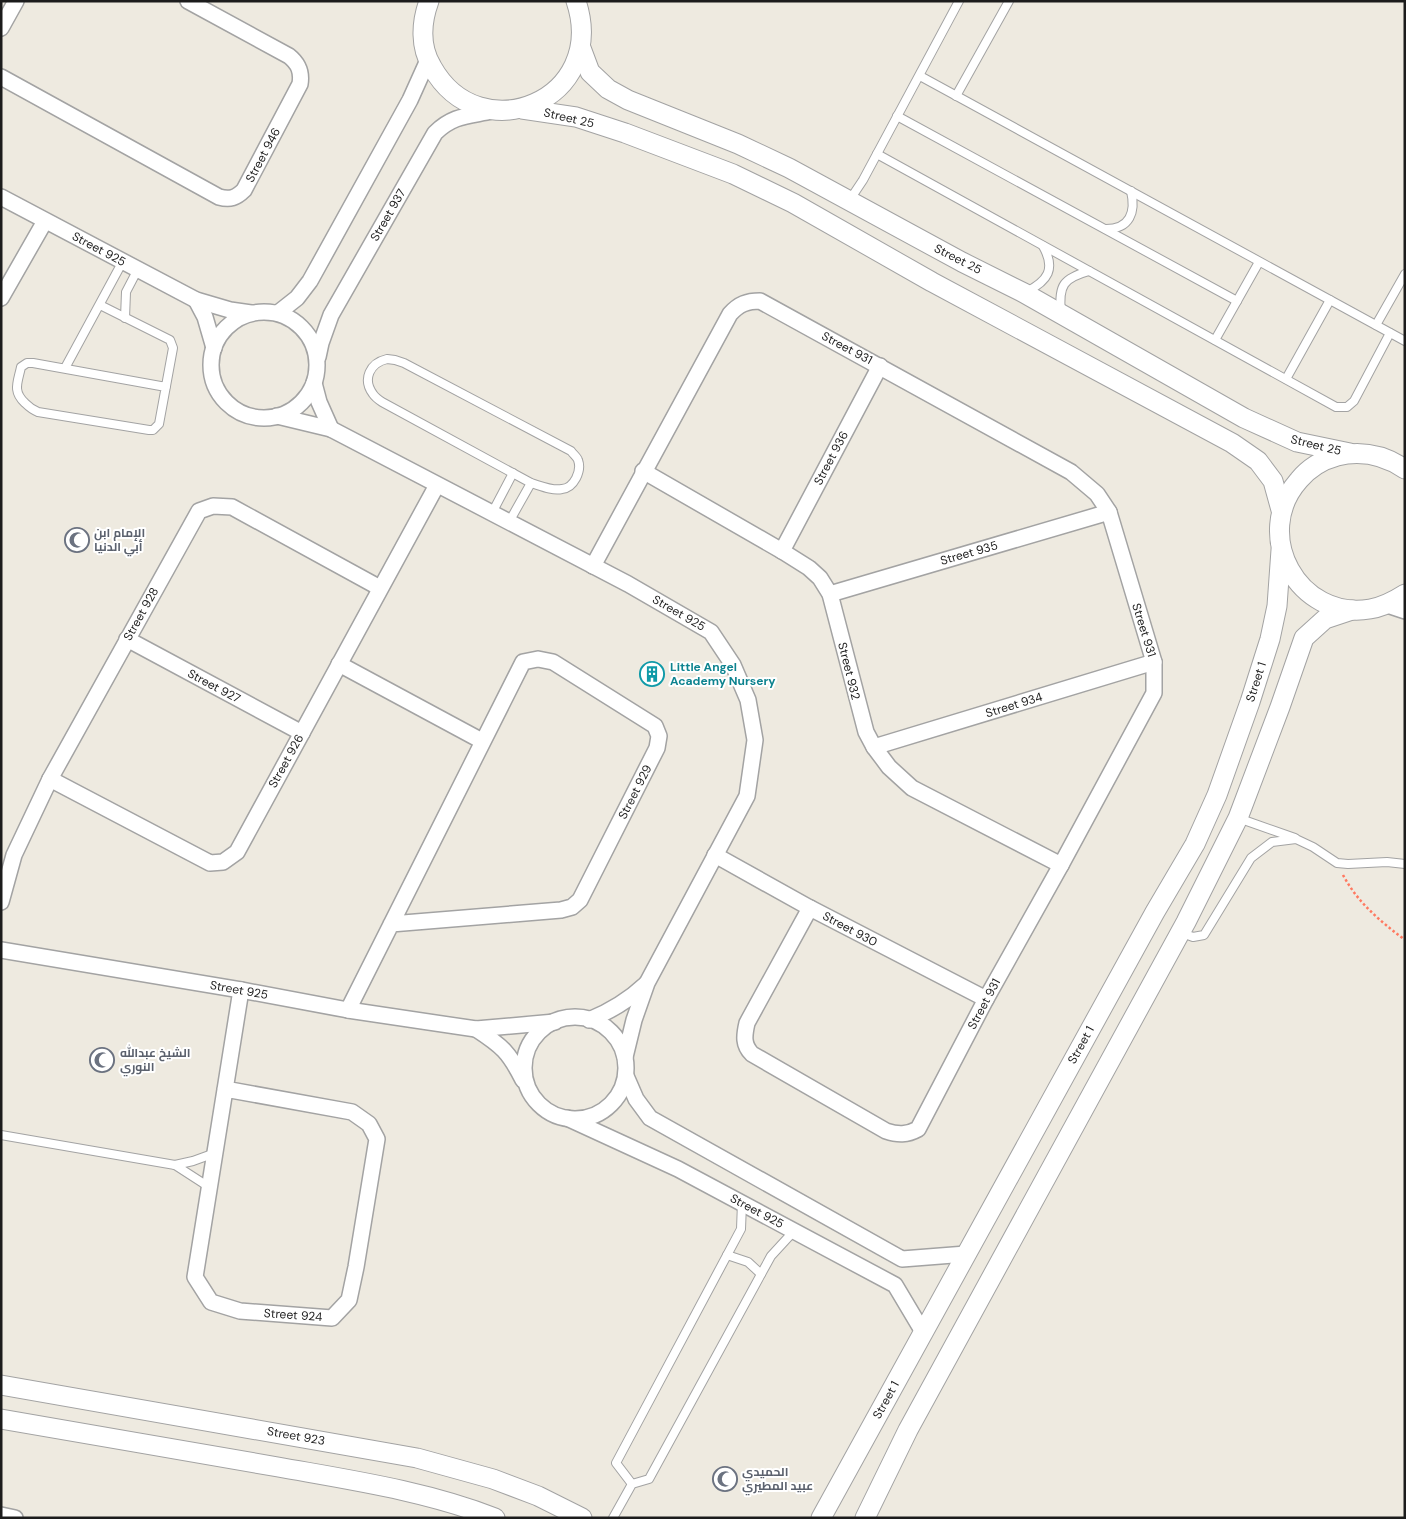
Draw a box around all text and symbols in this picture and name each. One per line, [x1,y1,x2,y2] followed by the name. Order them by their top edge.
[542,104,596,132] street label: Street 25
[242,125,284,185] street label: Street 946
[367,186,409,244] street label: Street 937
[69,228,129,270] street label: Street 925
[931,240,985,278] street label: Street 25
[819,328,875,368] street label: Street 931
[810,428,852,488] street label: Street 936
[1289,431,1343,459] street label: Street 25
[94,525,145,557] place label: الإمام ابن أبي الدنيا
[64,527,90,553] mosque icon: الإمام ابن أبي الدنيا
[938,537,1000,569] street label: Street 935
[120,585,162,643] street label: Street 928
[650,591,708,635] street label: Street 925
[1128,601,1160,659] street label: Street 931
[834,641,864,701] street label: Street 932
[670,659,776,689] place label: Little Angel Academy Nursery
[1242,660,1270,704] street label: Street 1
[639,661,665,687] building icon: Little Angel Academy Nursery
[185,665,243,707] street label: Street 927
[983,689,1045,721] street label: Street 934
[265,731,307,791] street label: Street 926
[615,762,655,822] street label: Street 929
[820,908,880,950] street label: Street 930
[964,976,1004,1032] street label: Street 931
[209,977,269,1003] street label: Street 925
[1064,1023,1098,1067] street label: Street 1
[120,1044,191,1077] place label: الشيخ عبدالله النوري
[89,1047,115,1073] mosque icon: الشيخ عبدالله النوري
[727,1190,787,1232] street label: Street 925
[263,1305,323,1325] street label: Street 924
[869,1378,903,1422] street label: Street 1
[266,1423,326,1449] street label: Street 923
[742,1464,813,1496] place label: الحميدي عبيد المطيري
[712,1466,738,1492] mosque icon: الحميدي عبيد المطيري

